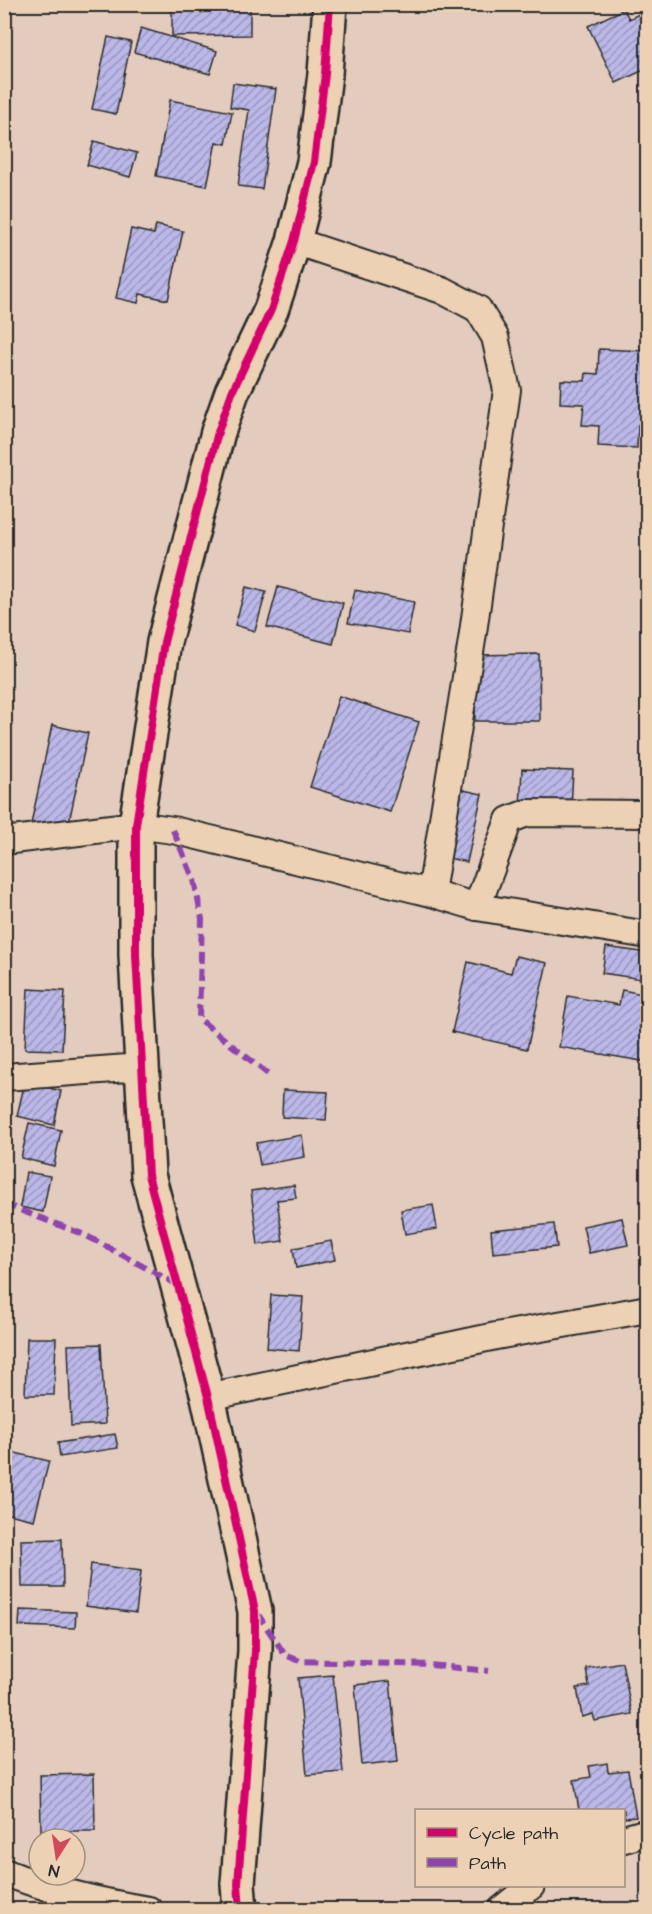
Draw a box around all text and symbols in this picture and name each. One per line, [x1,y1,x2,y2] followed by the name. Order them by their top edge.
[415,1809,625,1887] legend
[469,1821,558,1847] text: Cycle path
[27,1827,87,1887] north arrow
[469,1851,506,1876] text: Path
[47,1859,61,1882] text: N

